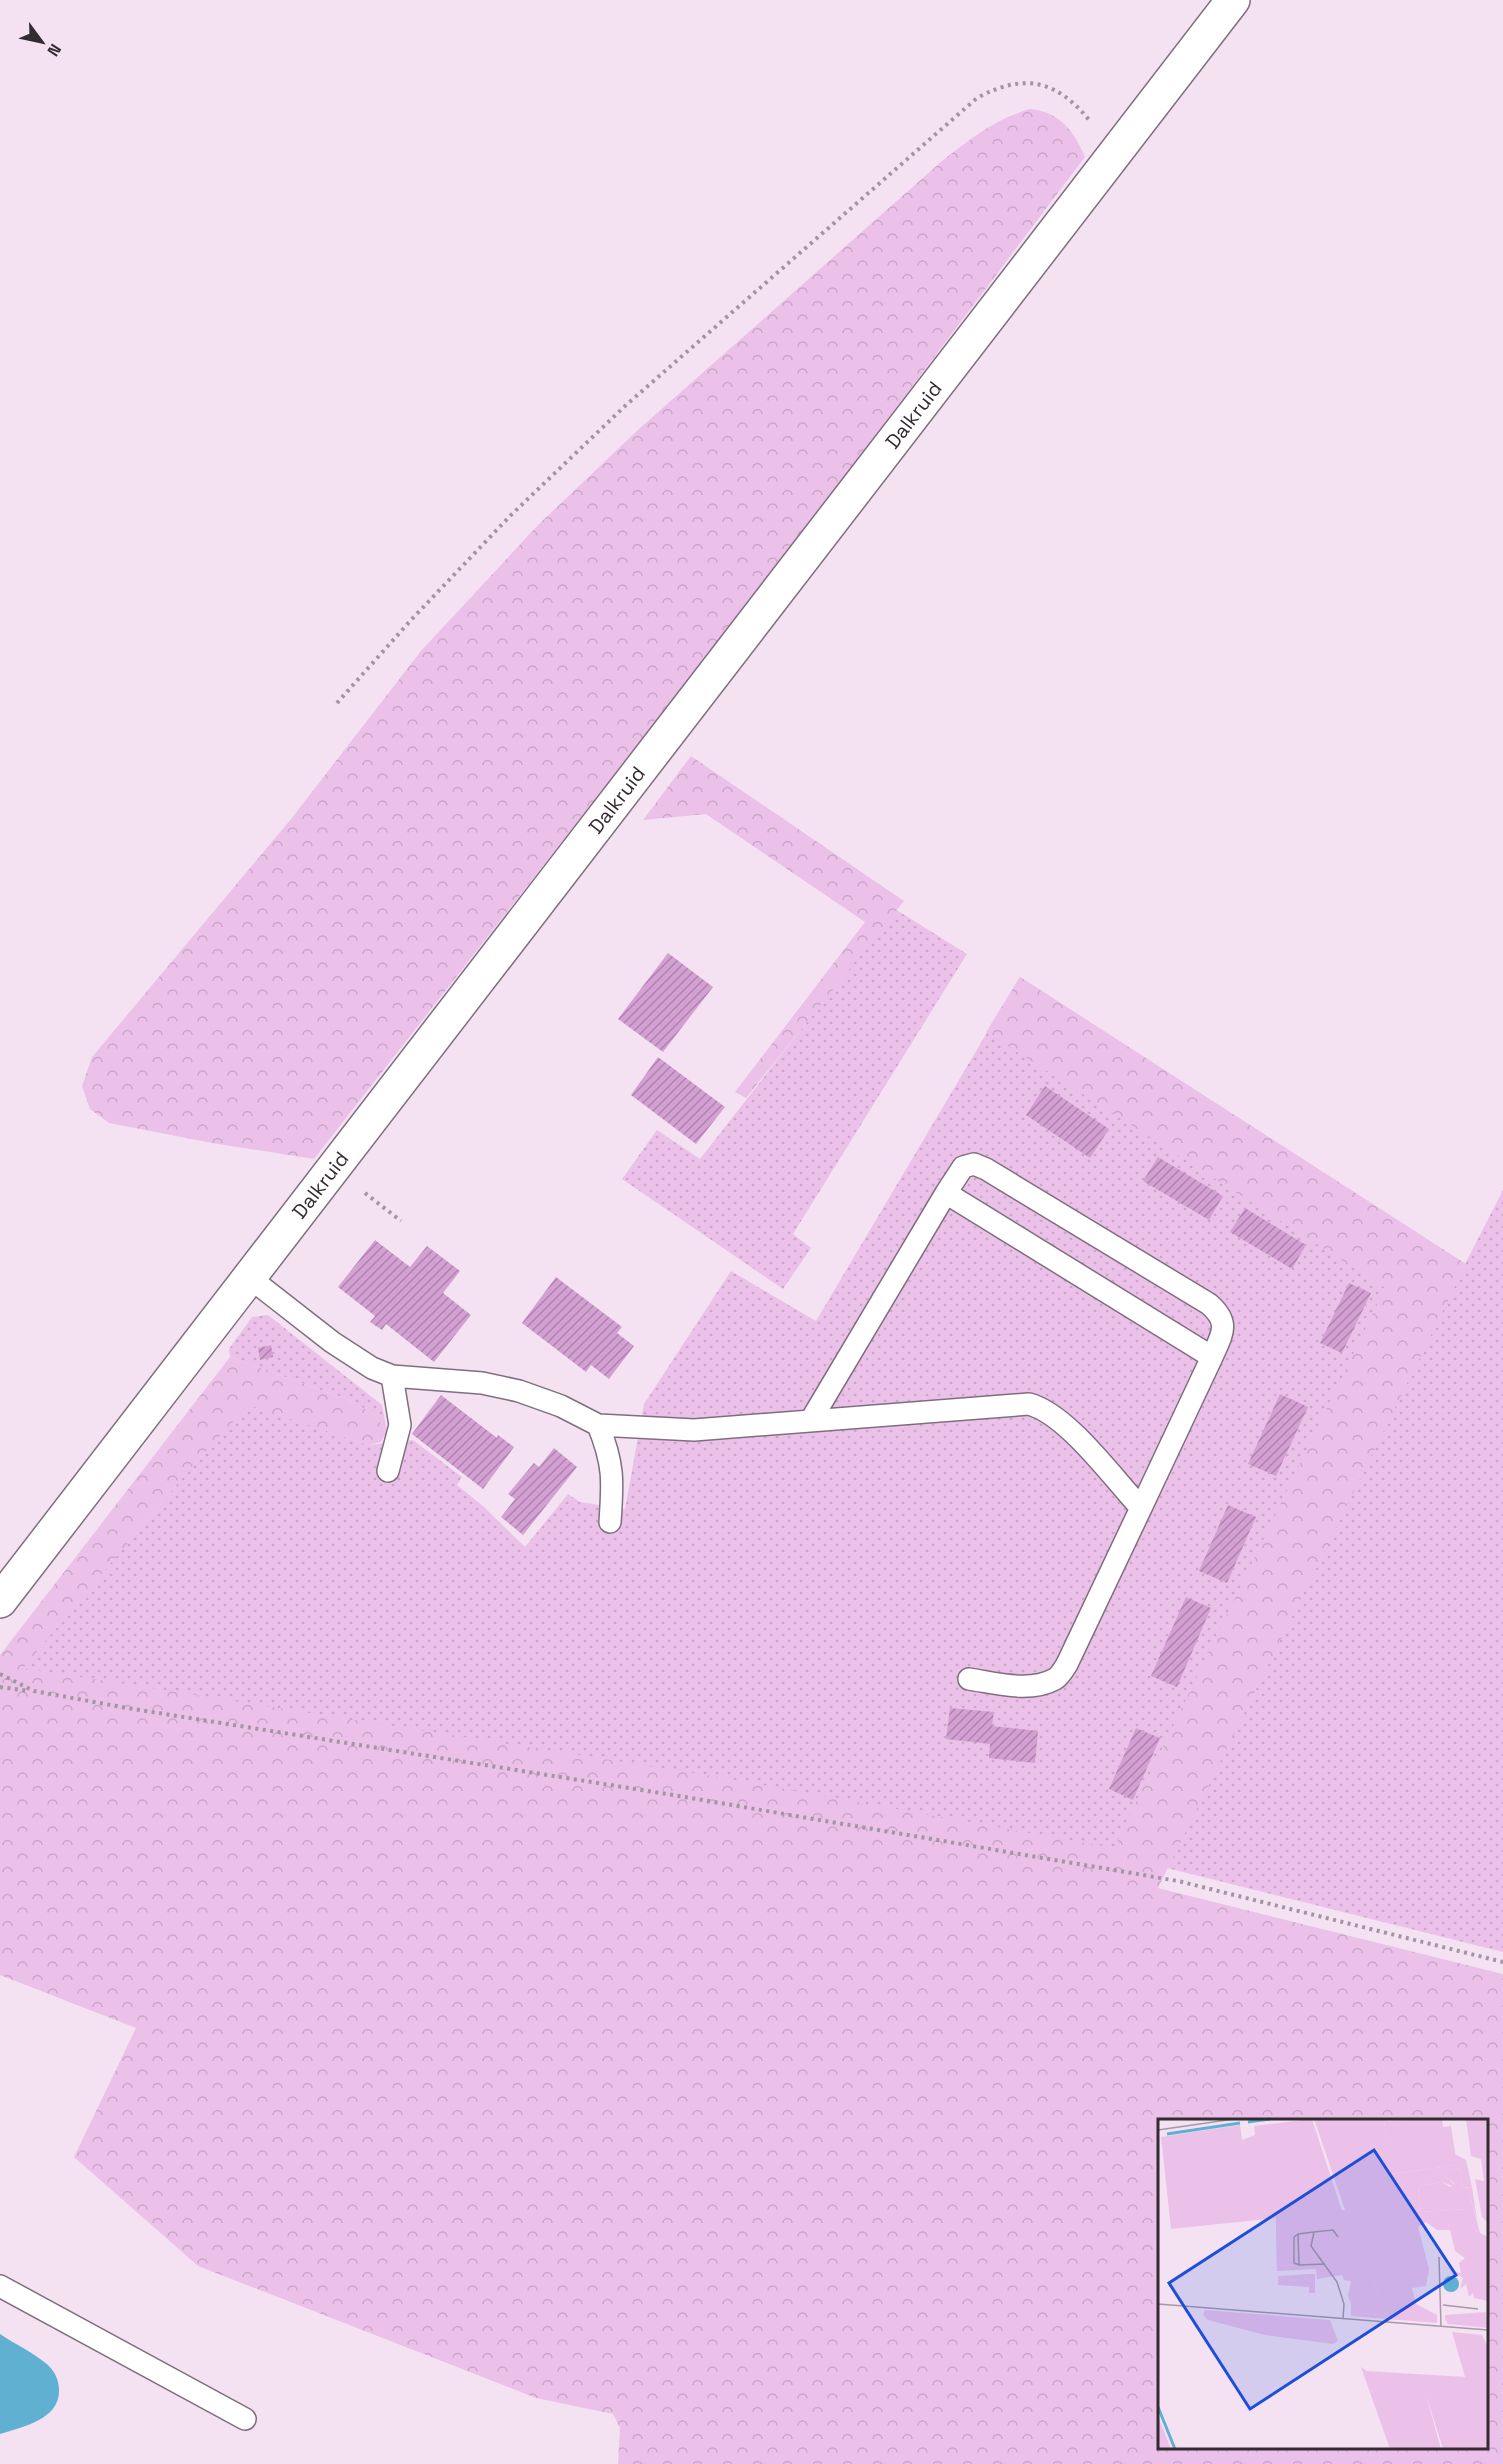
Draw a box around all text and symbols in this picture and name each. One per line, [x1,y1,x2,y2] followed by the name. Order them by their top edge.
[12,12,72,72] north arrow
[42,40,66,60] text: N
[879,376,948,454] street label: Dalkruid
[583,761,651,839] street label: Dalkruid
[286,1146,354,1224] street label: Dalkruid
[1158,2119,1488,2449] inset map

